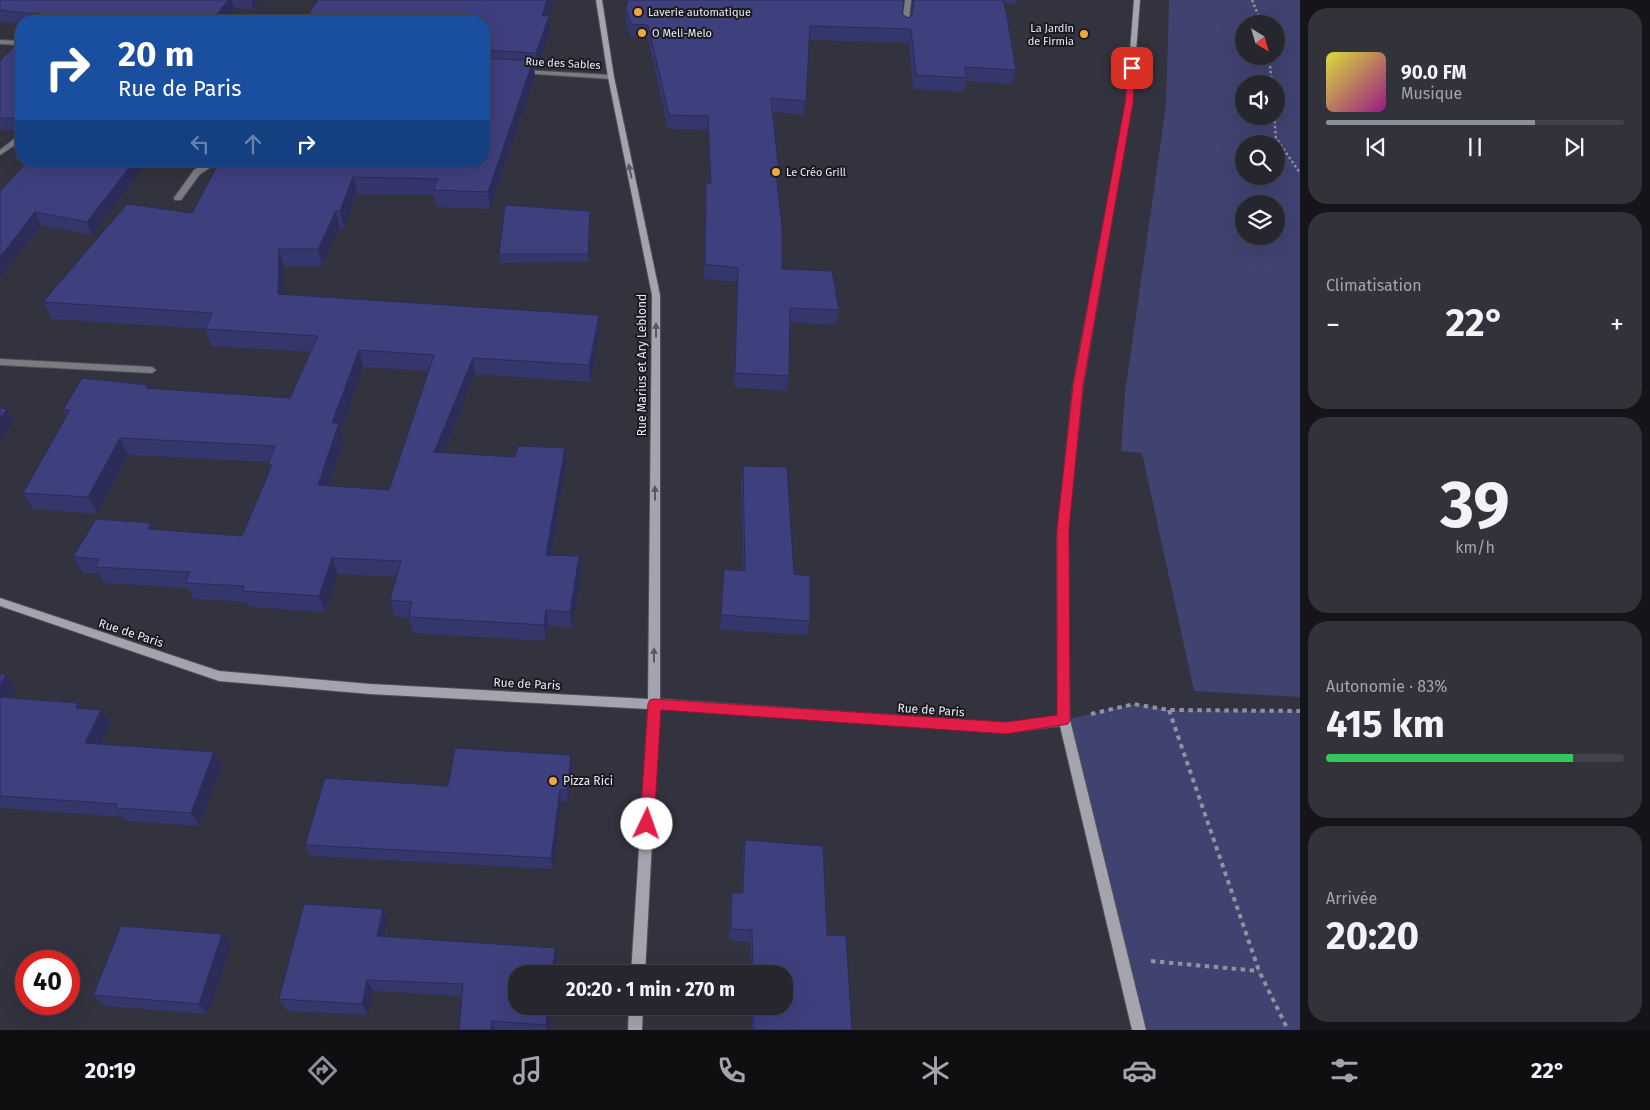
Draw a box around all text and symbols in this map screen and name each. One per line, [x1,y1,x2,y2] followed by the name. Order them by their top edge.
[632,6,644,18] marker: Laverie automatique
[648,6,751,19] place label: Laverie automatique
[1235,15,1285,65] north arrow
[1235,15,1285,245] map controls
[1028,22,1074,48] place label: La Jardin de Firmia
[636,27,648,39] marker: O Meli-Melo
[652,27,712,40] place label: O Meli-Melo
[1078,28,1090,40] marker: La Jardin de Firmia
[118,33,194,75] text: 20 m
[35,35,100,100] icon: right
[1111,47,1153,89] pin
[1118,54,1146,82] icon: arrive
[525,55,601,72] street label: Rue des Sables
[1401,61,1466,84] text: 90.0 FM
[118,75,241,102] text: Rue de Paris
[1235,75,1285,125] button: sound
[1401,84,1462,103] text: Musique
[186,130,214,158] icon: left
[239,130,267,158] icon: ahead
[292,130,320,158] icon: right
[1362,133,1390,161] icon: previous
[1461,133,1489,161] icon: pause
[1560,133,1588,161] icon: next
[1235,135,1285,185] button: search
[626,162,634,178] one-way arrow
[770,166,782,178] marker: Le Créo Grill
[786,166,846,179] place label: Le Créo Grill
[1235,195,1285,245] button: layers
[1326,276,1422,295] text: Climatisation
[635,294,649,436] street label: Rue Marius et Ary Leblond
[1445,300,1505,346] text: 22°
[1326,308,1340,341] text: −
[1610,308,1624,341] text: +
[652,322,660,338] one-way arrow
[1440,466,1510,544] text: 39
[651,485,659,501] one-way arrow
[1455,538,1495,557] text: km/h
[97,616,166,650] street label: Rue de Paris
[650,647,658,663] one-way arrow
[493,675,561,693] street label: Rue de Paris
[1326,677,1447,696] text: Autonomie · 83%
[897,701,965,719] street label: Rue de Paris
[1326,701,1445,747] text: 415 km
[563,774,613,788] place label: Pizza Rici
[547,775,559,787] marker: Pizza Rici
[620,797,672,849] position arrow
[1326,889,1377,908] text: Arrivée
[1326,913,1419,959] text: 20:20
[15,950,80,1015] speed limit sign: 40
[566,978,735,1001] text: 20:20 · 1 min · 270 m
[305,1053,340,1088] icon: directions
[510,1053,545,1088] icon: music
[714,1053,749,1088] icon: phone
[918,1053,953,1088] icon: climate
[1122,1053,1157,1088] icon: car
[1327,1053,1362,1088] icon: filters
[85,1057,136,1084] text: 20:19
[1531,1057,1565,1084] text: 22°

